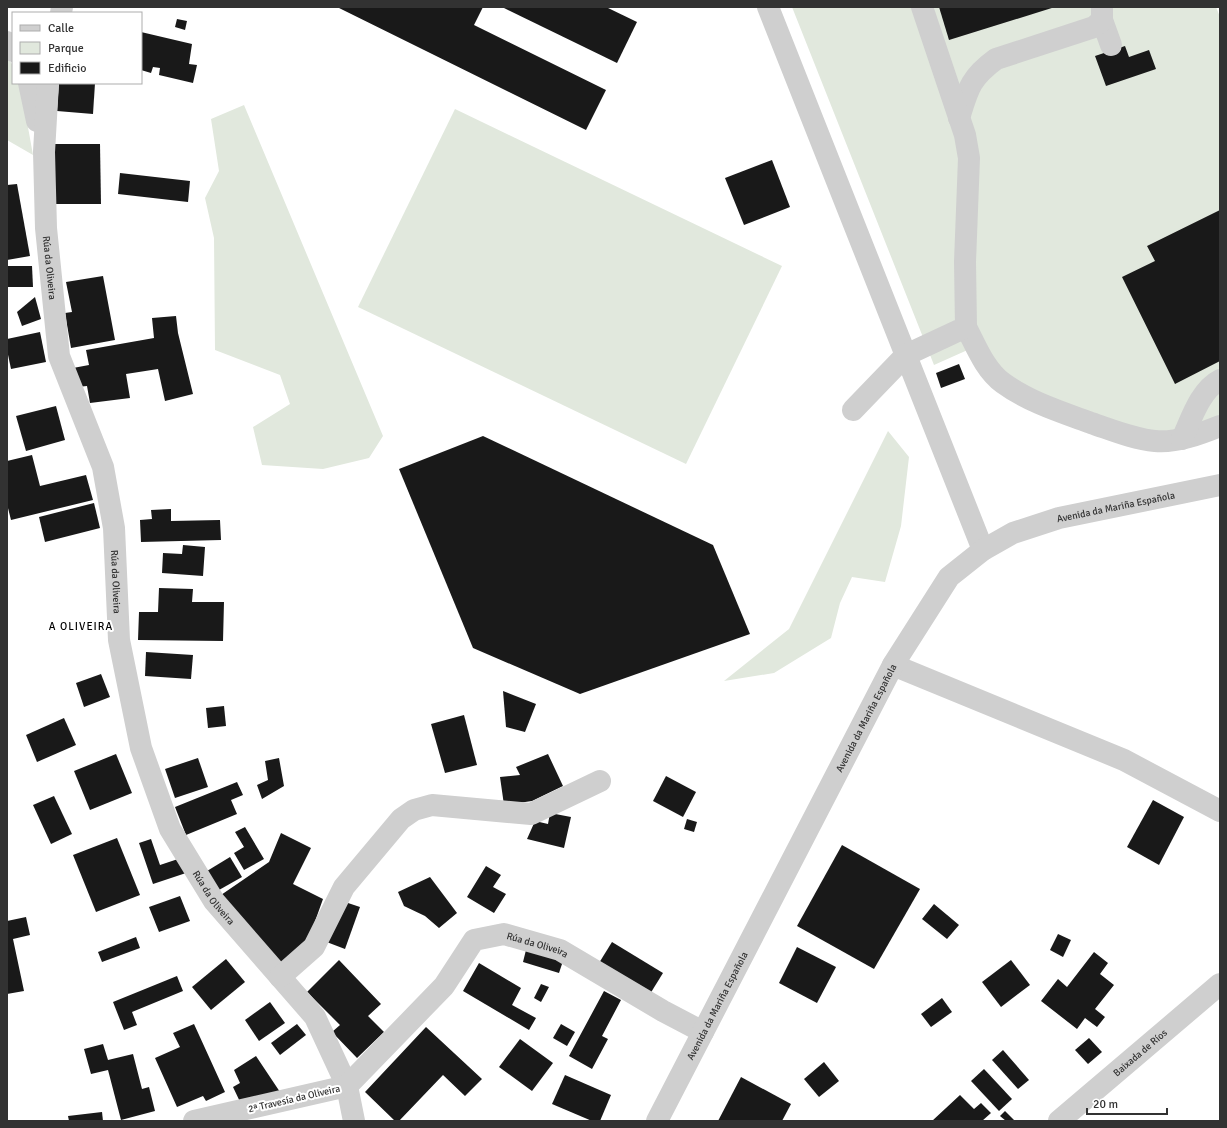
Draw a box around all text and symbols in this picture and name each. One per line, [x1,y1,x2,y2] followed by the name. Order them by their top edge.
[12,12,142,84] legend
[48,21,74,36] text: Calle
[48,41,84,56] text: Parque
[48,61,86,76] text: Edificio
[40,235,58,300] street label: Rúa da Oliveira
[1056,489,1176,525] street label: Avenida da Mariña Española
[108,550,123,614] street label: Rúa da Oliveira
[49,620,113,633] district label: A OLIVEIRA
[834,662,900,774] street label: Avenida da Mariña Española
[190,869,237,928] street label: Rúa da Oliveira
[505,930,570,961] street label: Rúa da Oliveira
[685,950,751,1062] street label: Avenida da Mariña Española
[1111,1026,1170,1079] street label: Baixada de Ríos
[247,1083,341,1115] street label: 2ª Travesía da Oliveira
[1087,1090,1167,1116] scale bar
[1093,1097,1118,1112] text: 20 m

